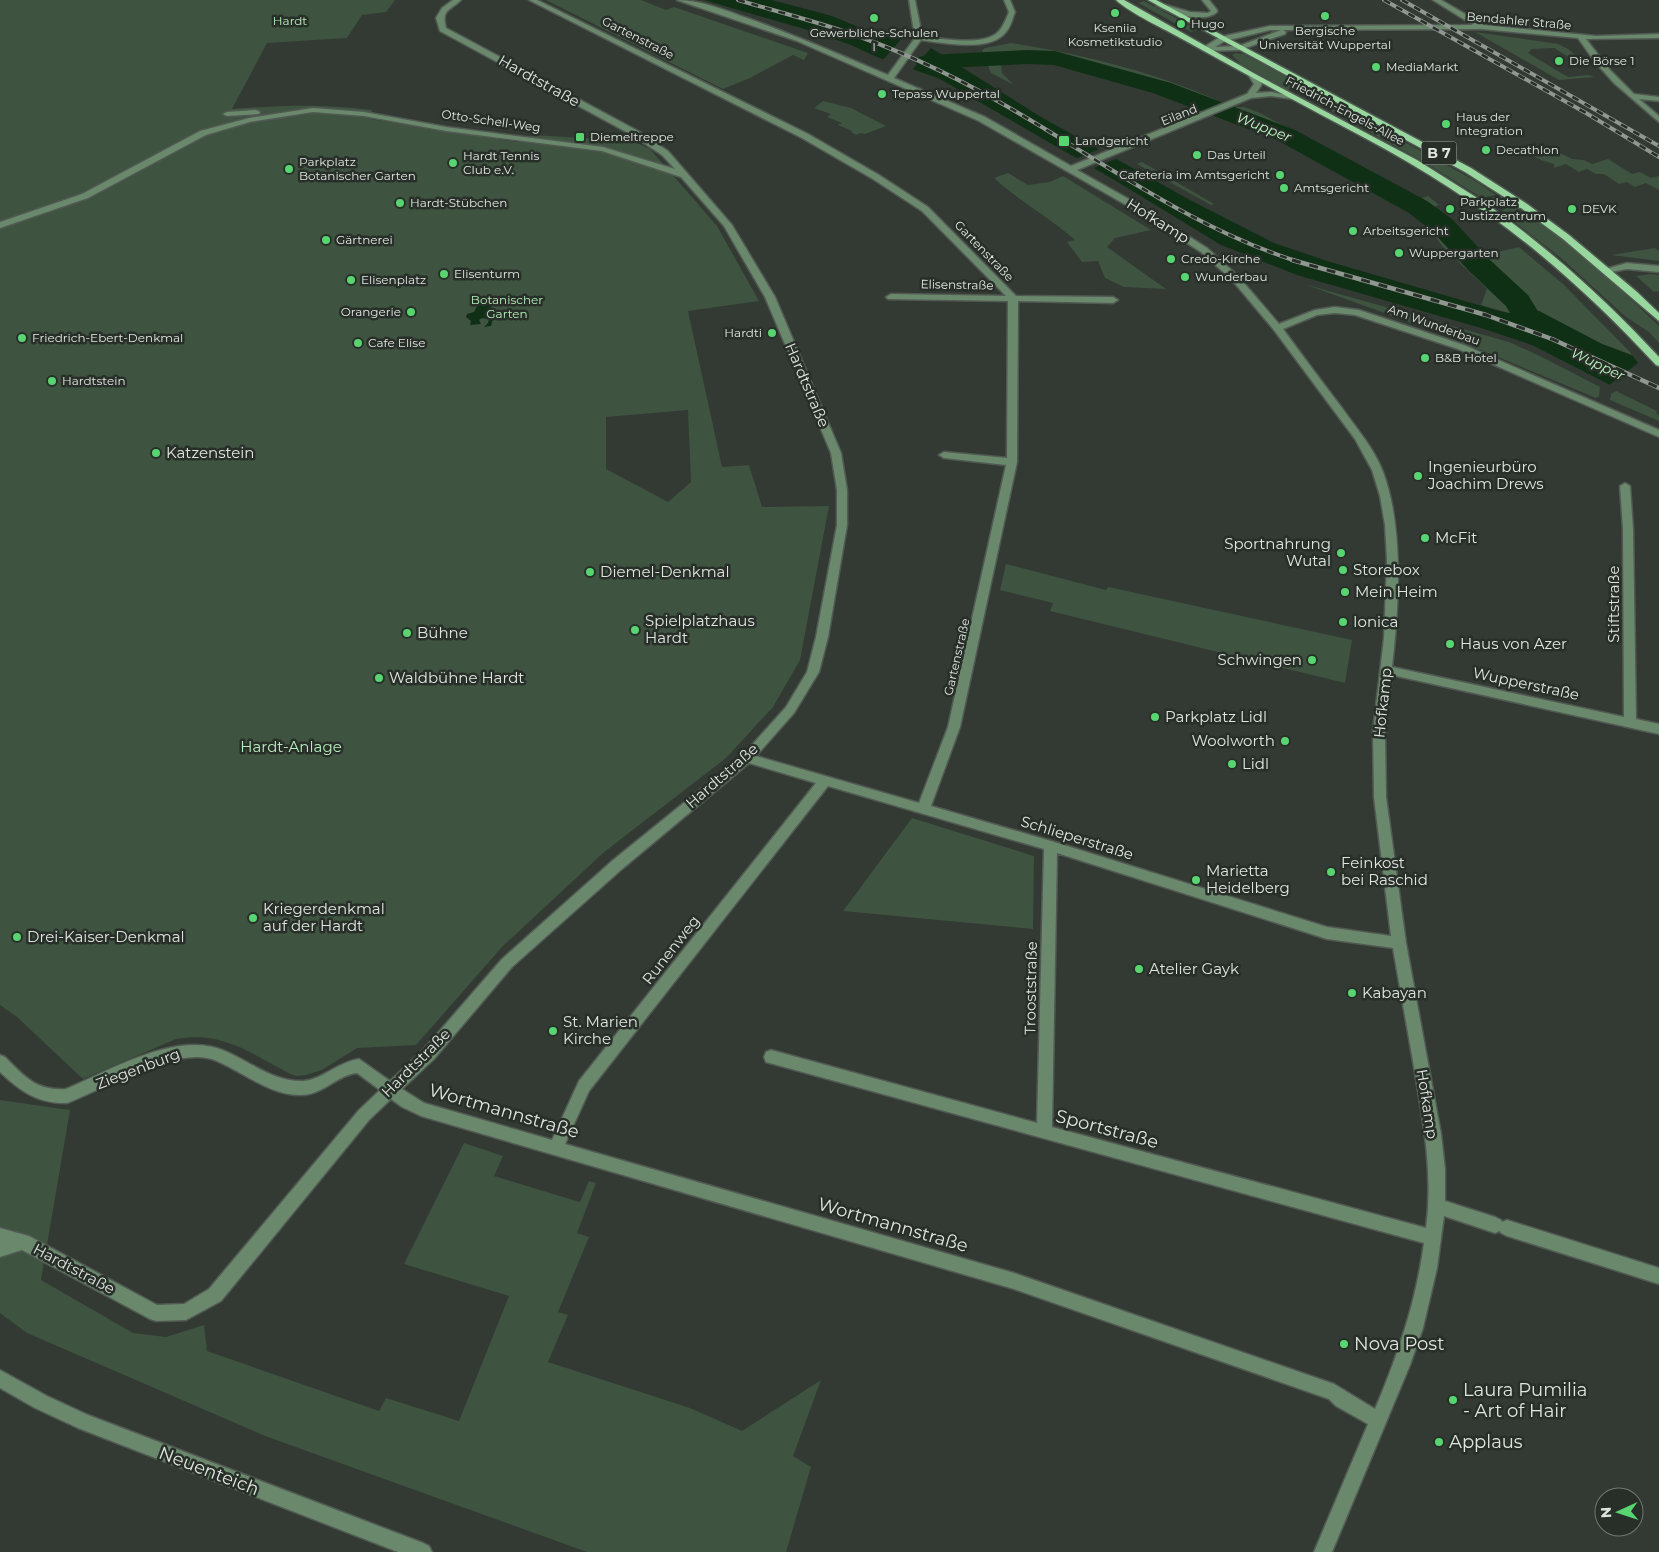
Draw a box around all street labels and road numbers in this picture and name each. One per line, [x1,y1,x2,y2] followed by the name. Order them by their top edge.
[1466,8,1572,33] street label: Bendahler Straße
[600,13,677,62] street label: Gartenstraße
[495,50,583,111] street label: Hardtstraße
[1283,73,1407,148] street label: Friedrich-Engels-Allee
[1158,101,1199,129] street label: Eiland
[441,106,542,135] street label: Otto-Schell-Weg
[1422,142,1456,164] road number: B 7
[1123,194,1193,247] street label: Hofkamp
[952,217,1017,284] street label: Gartenstraße
[920,276,994,293] street label: Elisenstraße
[1386,301,1482,348] street label: Am Wunderbau
[781,340,834,430] street label: Hardtstraße
[1604,565,1623,643] street label: Stiftstraße
[940,617,973,697] street label: Gartenstraße
[1471,663,1581,704] street label: Wupperstraße
[1369,667,1396,739] street label: Hofkamp
[682,739,762,812] street label: Hardtstraße
[1019,811,1136,864] street label: Schlieperstraße
[638,911,703,988] street label: Runenweg
[1020,941,1041,1035] street label: Trooststraße
[377,1024,454,1101] street label: Hardtstraße
[93,1044,183,1093] street label: Ziegenburg
[1413,1068,1442,1140] street label: Hofkamp
[426,1079,582,1143] street label: Wortmannstraße
[1053,1105,1161,1153] street label: Sportstraße
[815,1193,971,1257] street label: Wortmannstraße
[30,1239,118,1298] street label: Hardtstraße
[156,1442,262,1500] street label: Neuenteich

